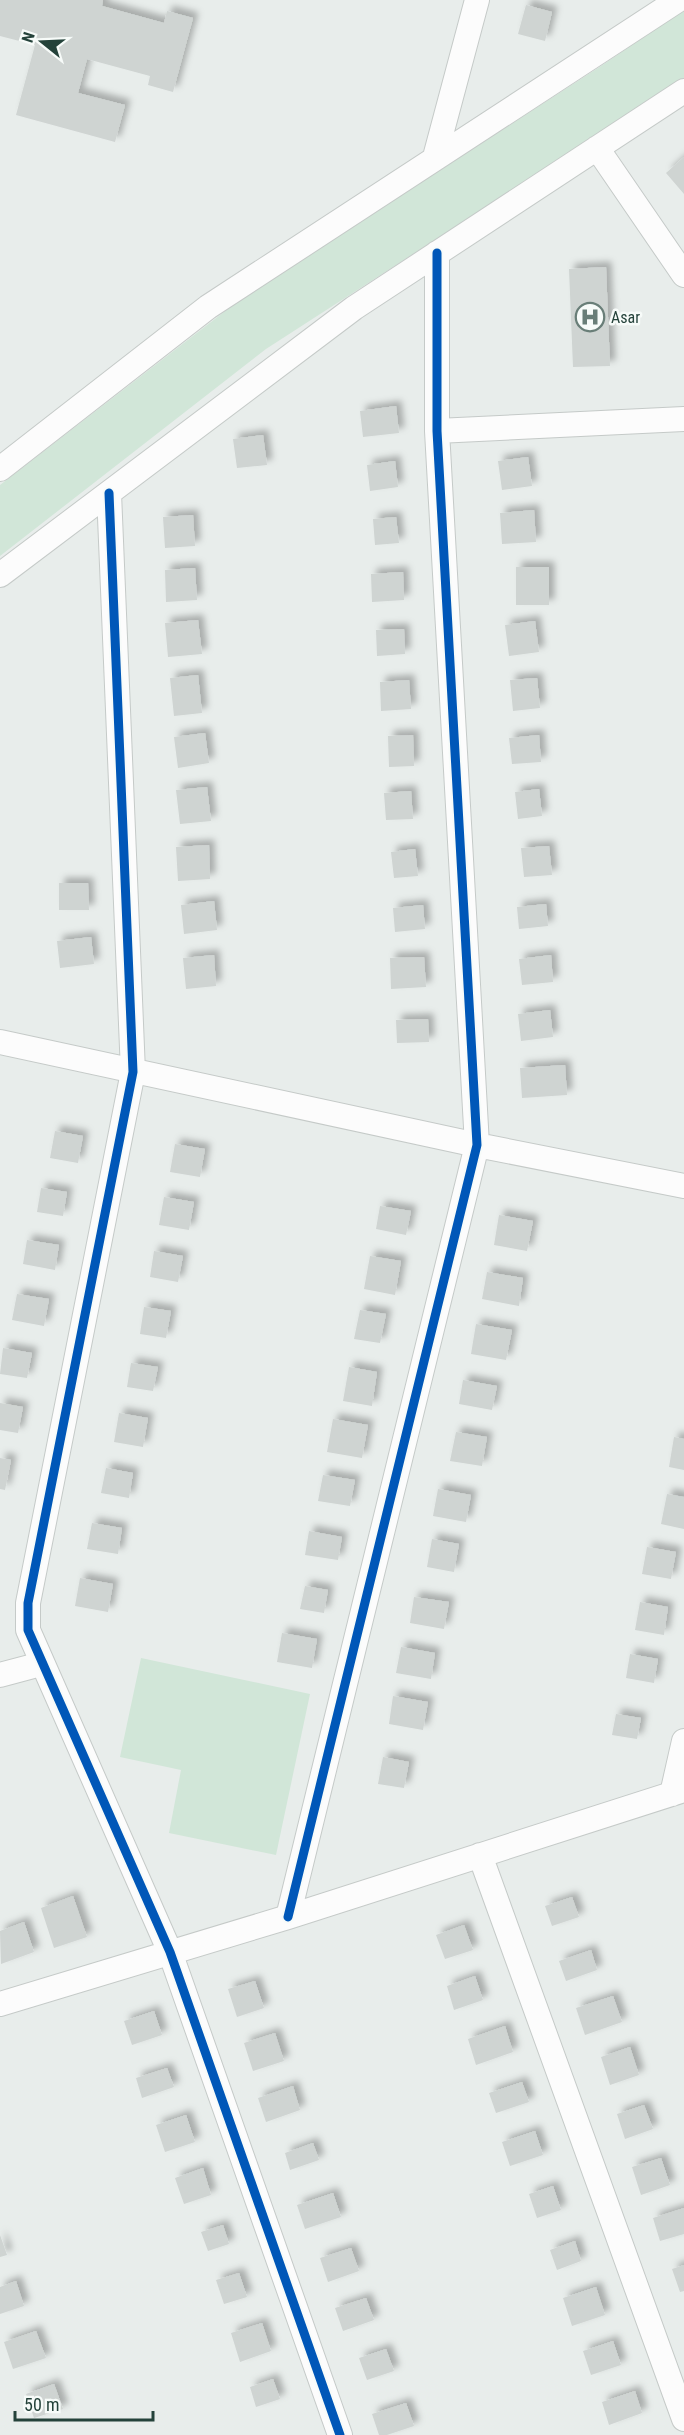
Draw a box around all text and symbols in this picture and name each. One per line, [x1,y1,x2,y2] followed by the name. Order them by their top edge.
[12,12,72,72] north arrow
[18,30,39,45] text: N
[574,301,606,333] hospital icon: Asar
[611,308,640,327] place label: Asar
[15,2384,153,2422] scale bar
[24,2394,59,2415] text: 50 m

